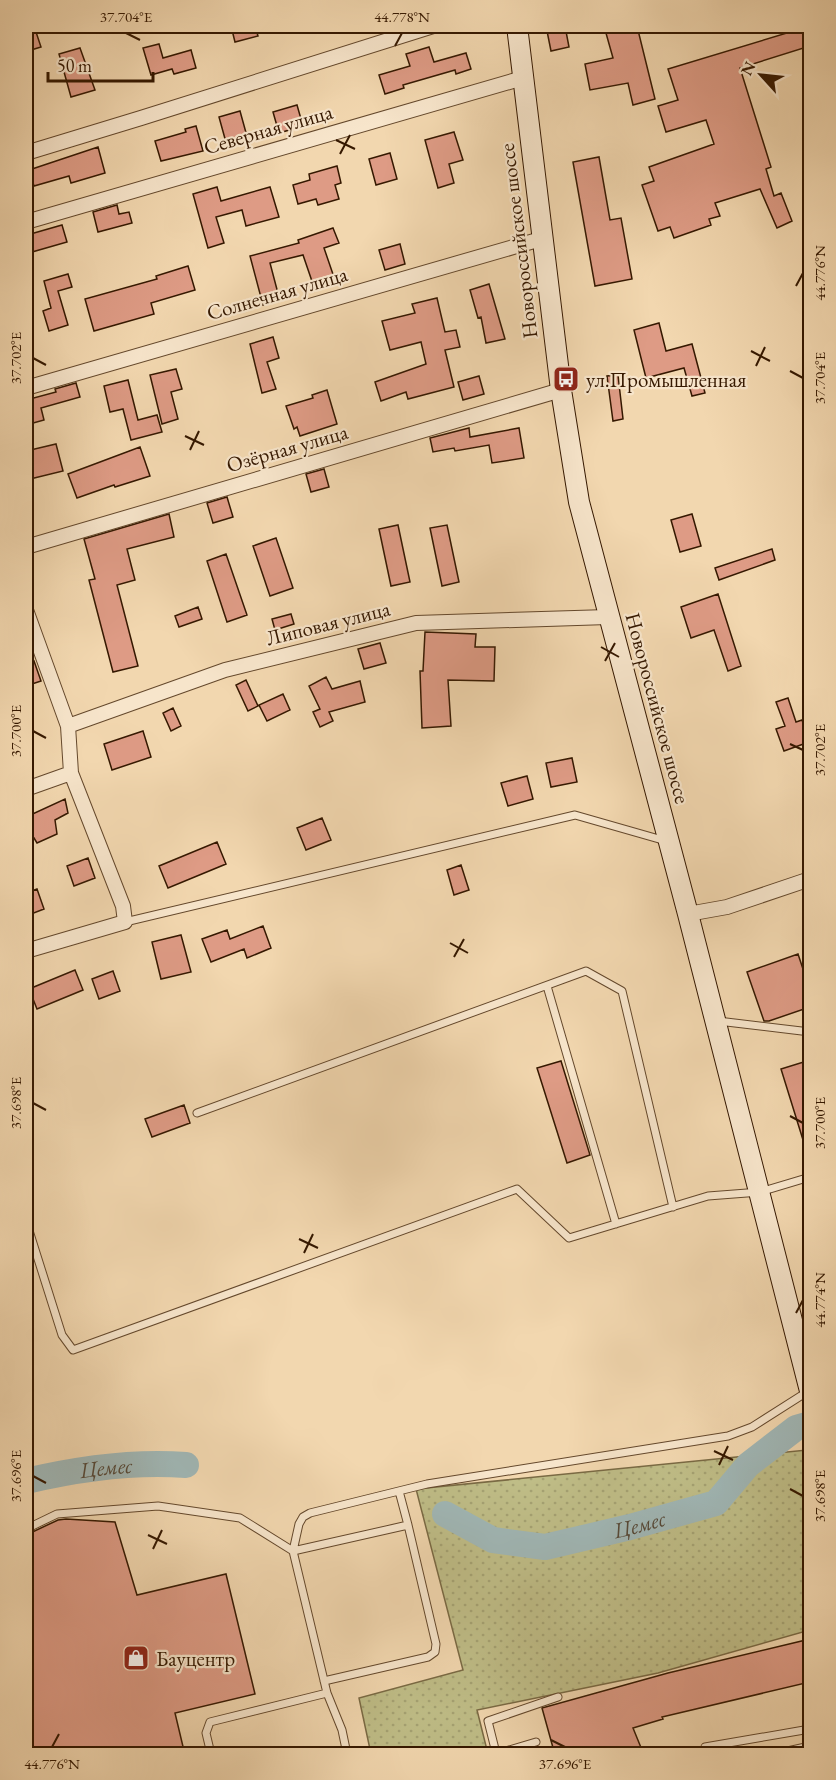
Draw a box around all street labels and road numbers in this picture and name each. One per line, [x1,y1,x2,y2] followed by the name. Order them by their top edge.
[200,98,336,160] street label: Северная улица
[493,142,543,340] street label: Новороссийское шоссе
[203,260,351,326] street label: Солнечная улица
[223,418,351,478] street label: Озёрная улица
[263,594,393,651] street label: Липовая улица
[620,610,696,806] street label: Новороссийское шоссе

